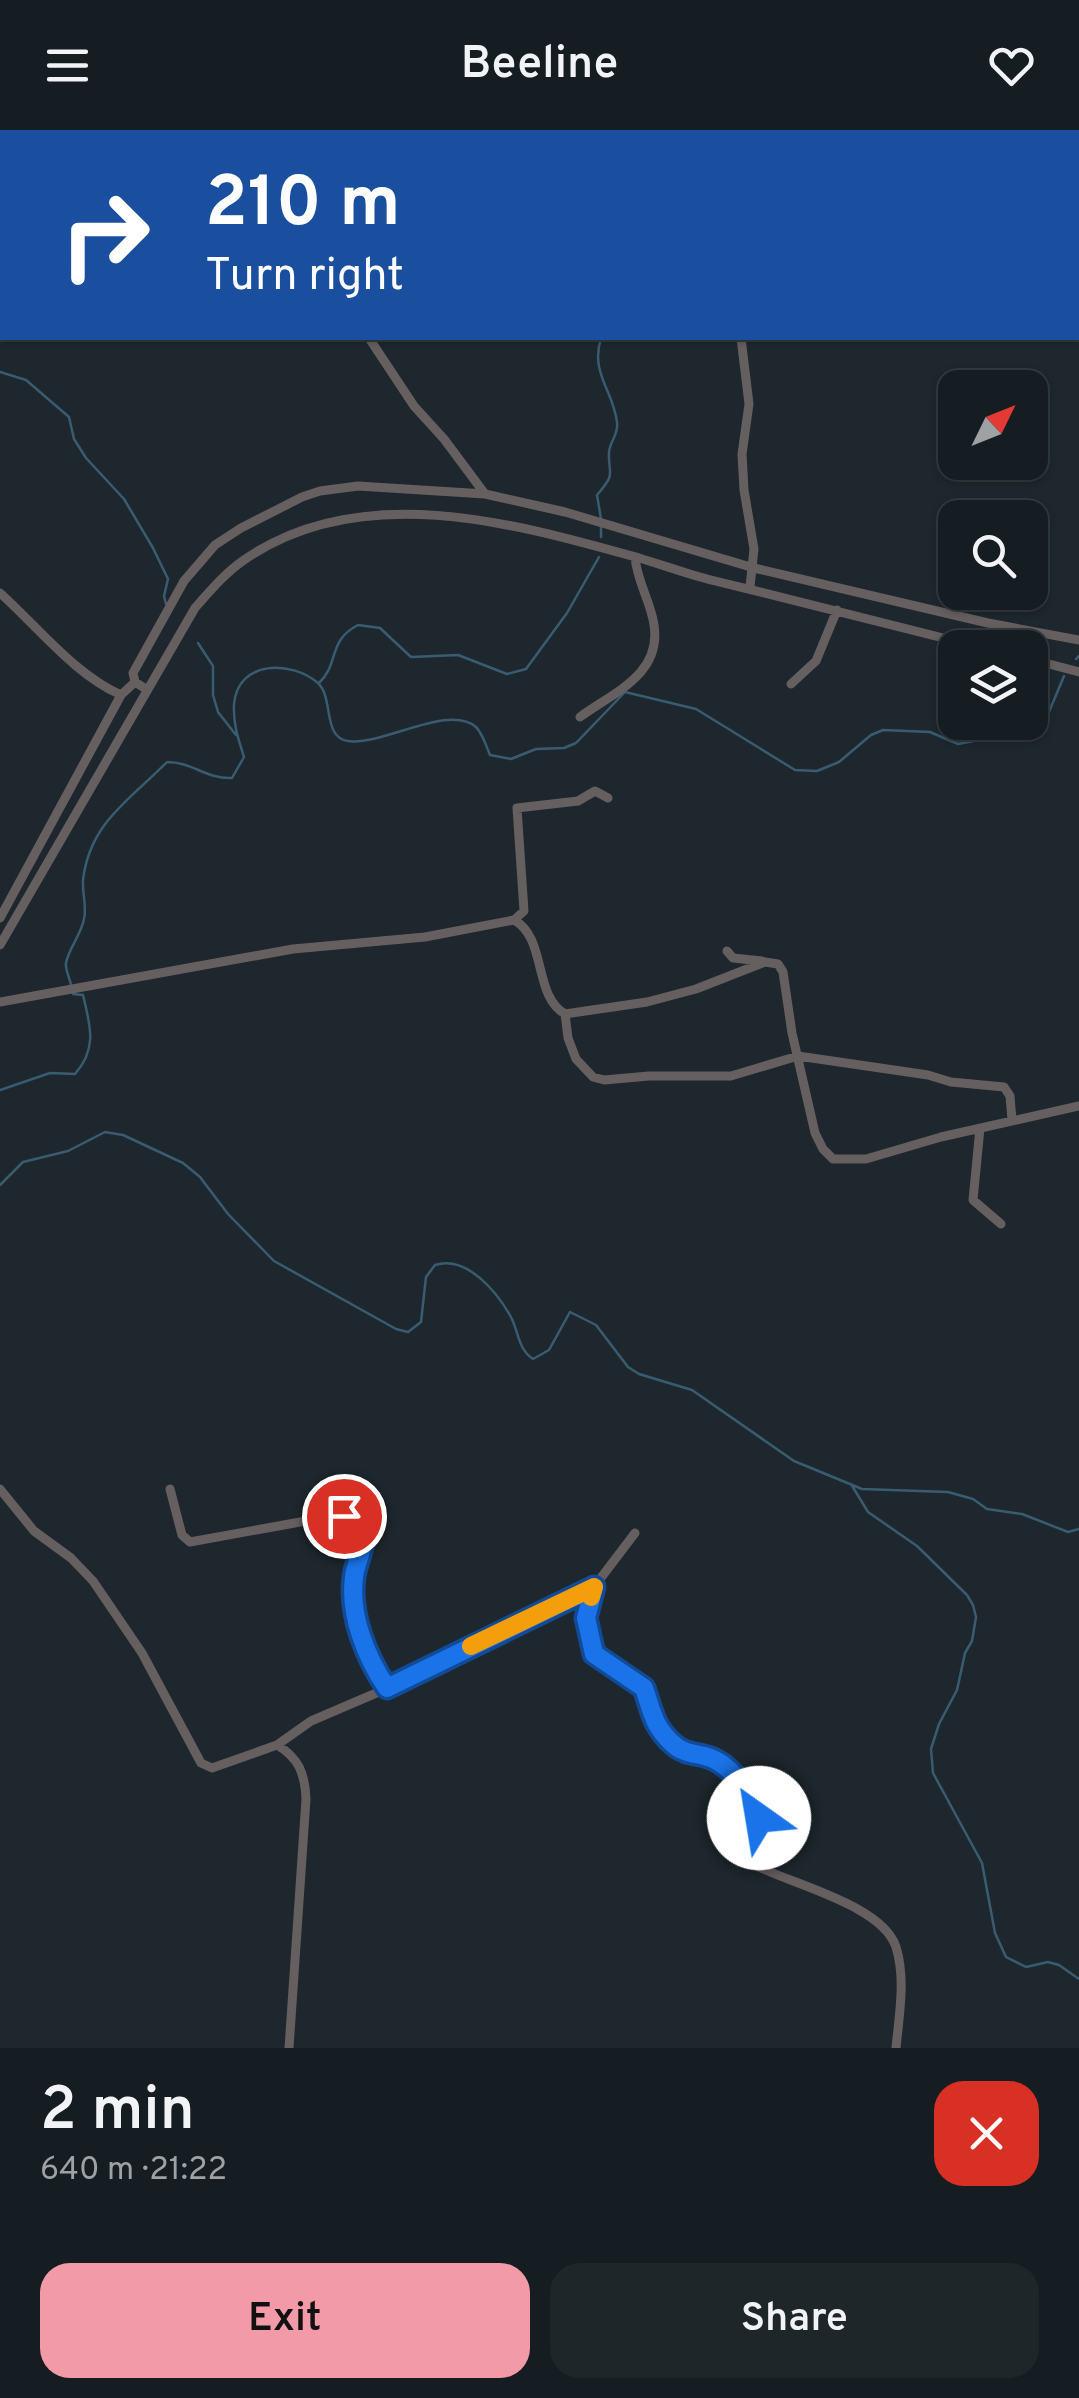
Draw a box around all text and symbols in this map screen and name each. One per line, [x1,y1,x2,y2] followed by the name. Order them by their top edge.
[461,37,618,94] text: Beeline
[40,38,95,93] icon: menu
[984,38,1039,93] icon: heart
[205,162,401,251] text: 210 m
[40,170,170,300] icon: right
[205,249,404,306] text: Turn right
[938,370,1048,480] north arrow
[938,370,1048,740] map controls
[938,500,1048,610] button: search
[938,630,1048,740] button: layers
[302,1474,387,1559] pin
[317,1489,372,1544] icon: arrive
[707,1766,811,1870] position arrow
[40,2075,195,2151] text: 2 min
[934,2081,1039,2186] button: close
[40,2151,227,2191] text: 640 m · 21:22
[40,2263,530,2378] button: Exit
[550,2263,1039,2378] button: Share

